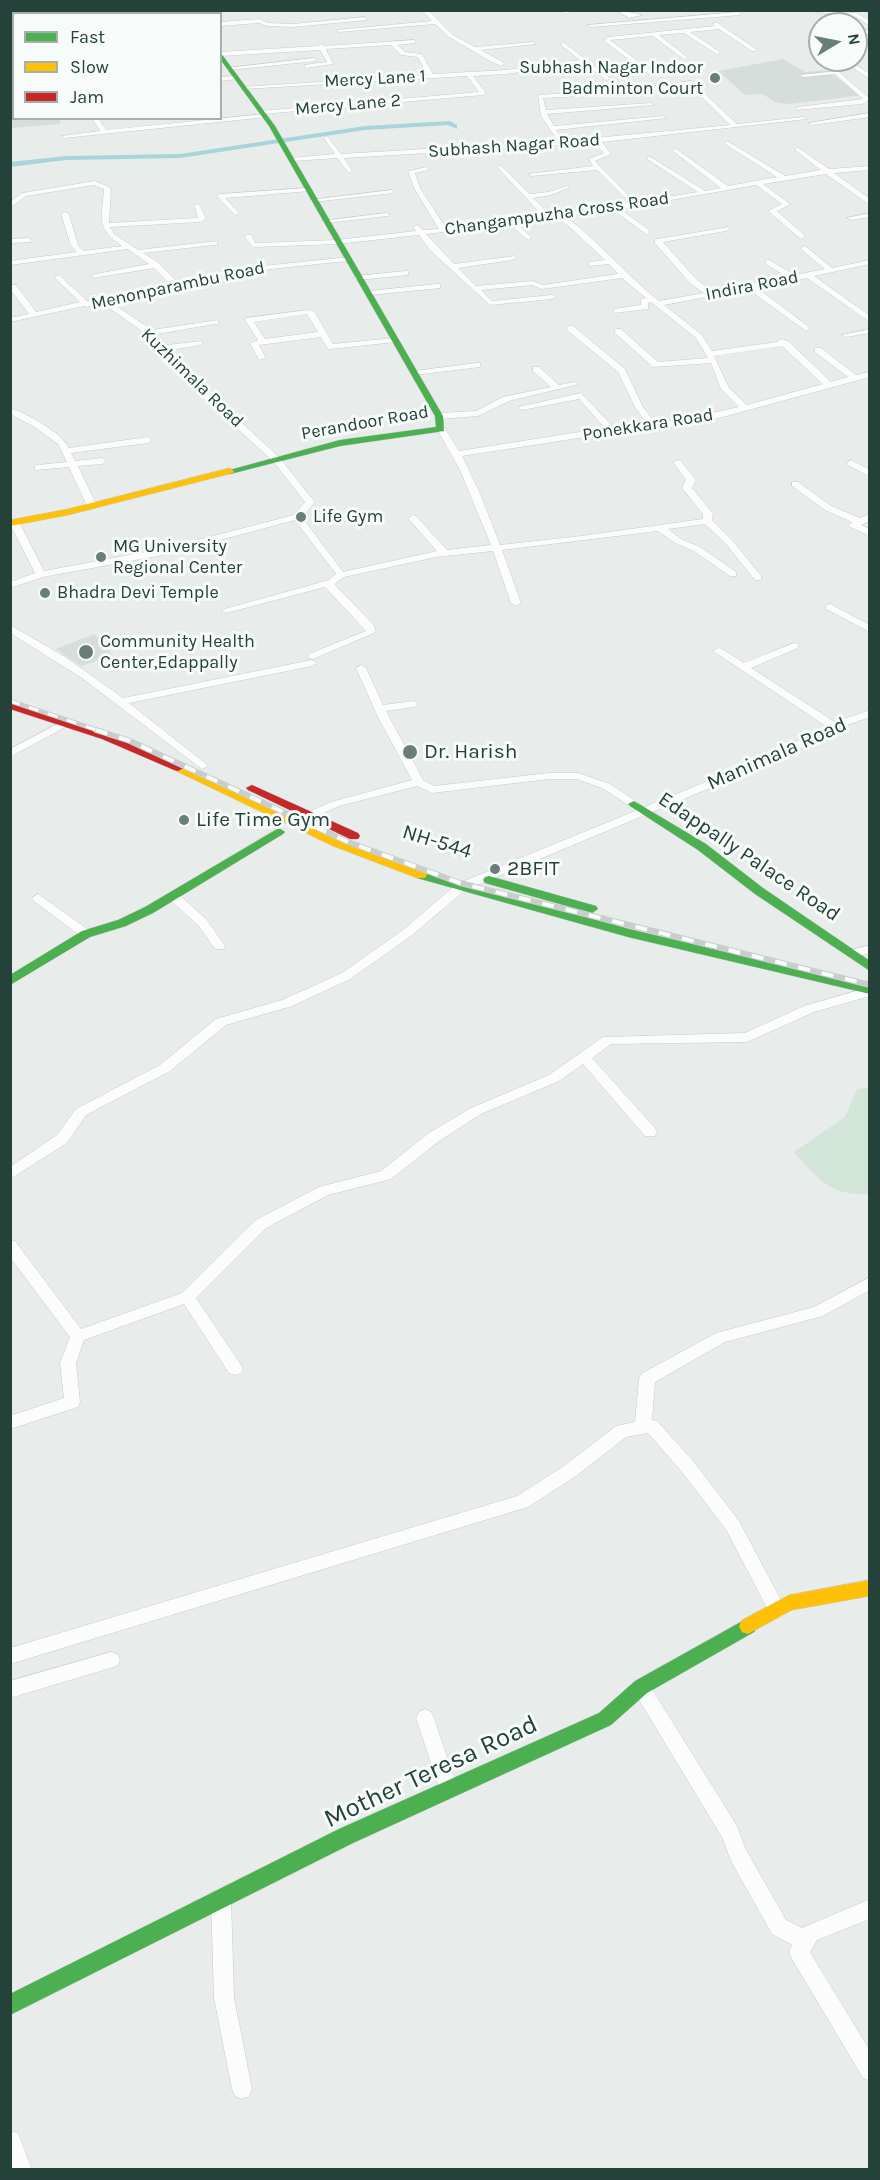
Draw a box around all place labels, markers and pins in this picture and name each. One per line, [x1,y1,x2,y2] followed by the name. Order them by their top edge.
[519,57,703,100] place label: Subhash Nagar Indoor Badminton Court
[708,71,722,85] marker: Subhash Nagar Indoor Badminton Court
[313,506,383,528] place label: Life Gym
[294,510,308,524] marker: Life Gym
[113,536,242,578] place label: MG University Regional Center
[94,550,108,564] marker: MG University Regional Center
[57,582,219,604] place label: Bhadra Devi Temple
[38,586,52,600] marker: Bhadra Devi Temple
[100,631,255,674] place label: Community Health Center,Edappally
[77,643,95,661] marker: Community Health Center,Edappally
[424,739,517,765] place label: Dr. Harish
[401,743,419,761] marker: Dr. Harish
[196,807,330,833] place label: Life Time Gym
[177,813,191,827] marker: Life Time Gym
[507,856,560,882] place label: 2BFIT
[488,862,502,876] marker: 2BFIT

